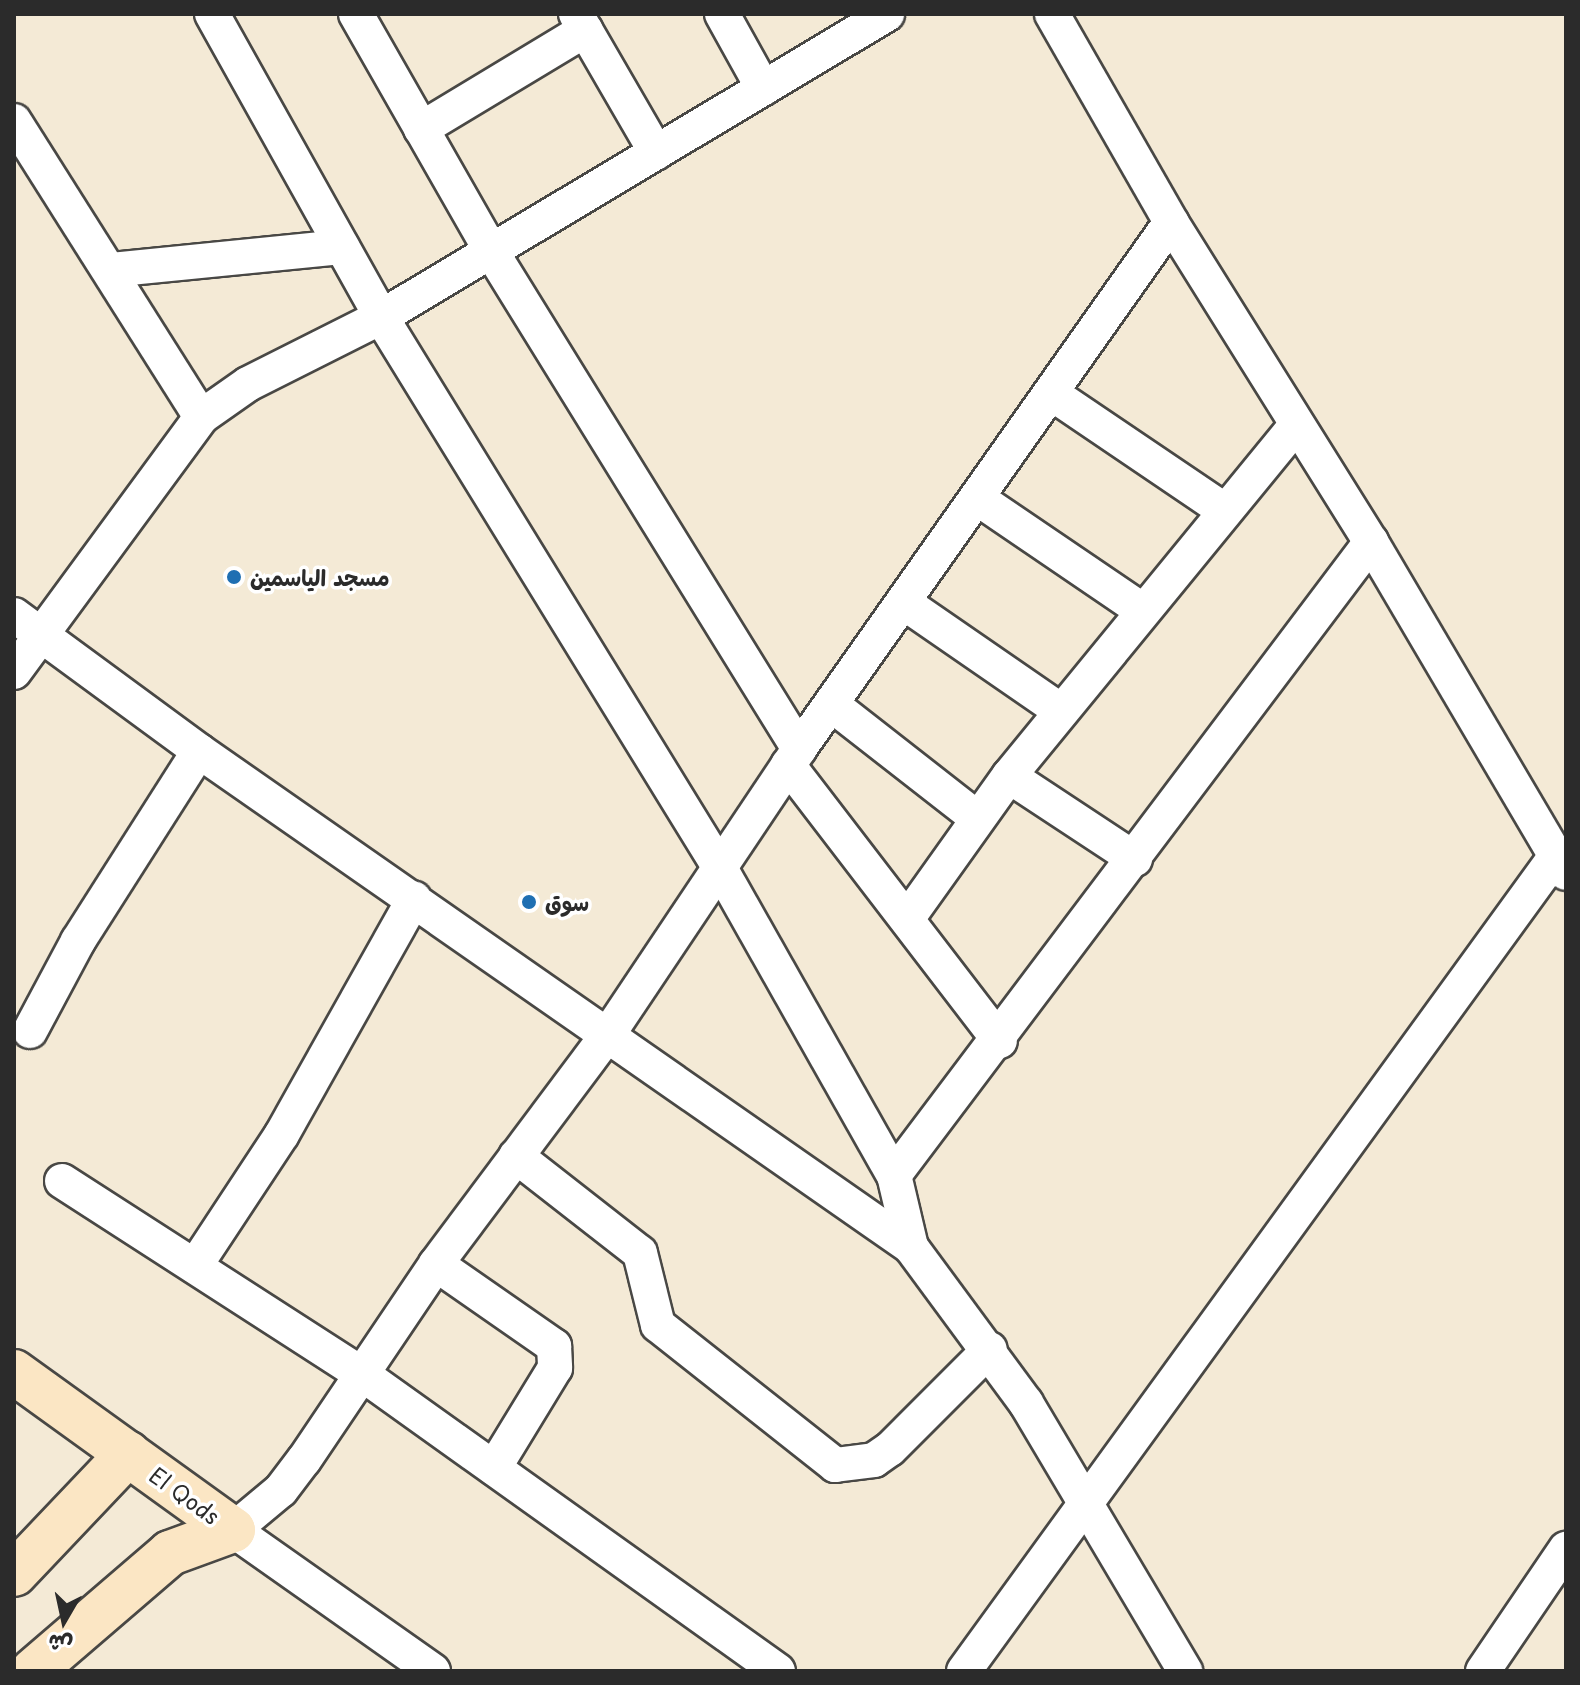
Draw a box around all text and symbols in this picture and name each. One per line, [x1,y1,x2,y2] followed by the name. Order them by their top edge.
[250,564,390,590] place label: مسجد الياسمين
[225,568,243,586] marker: مسجد الياسمين
[545,889,589,915] place label: سوق
[520,893,538,911] marker: سوق
[145,1461,225,1529] street label: El Qods
[24,1581,104,1661] north arrow
[46,1627,75,1663] text: ش

